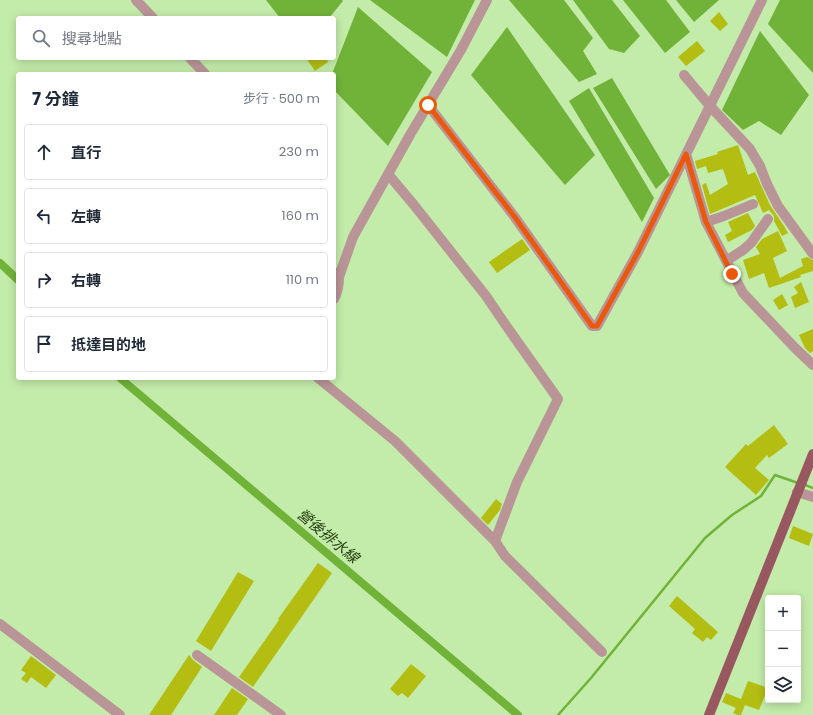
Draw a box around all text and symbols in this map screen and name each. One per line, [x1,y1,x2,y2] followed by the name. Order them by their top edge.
[16,16,336,60] search box
[30,27,52,49] icon: search
[62,28,122,49] text: 搜尋地點
[32,87,79,111] text: 7 分鐘
[243,89,320,108] text: 步行 · 500 m
[419,96,437,114] route start
[33,141,55,163] icon: ahead
[71,142,101,163] text: 直行
[279,142,319,161] text: 230 m
[33,205,55,227] icon: left
[71,206,101,227] text: 左轉
[282,206,319,225] text: 160 m
[723,265,741,283] route end
[33,269,55,291] icon: right
[71,270,101,291] text: 右轉
[286,270,319,289] text: 110 m
[33,333,55,355] icon: arrive
[71,334,146,355] text: 抵達目的地
[293,503,365,569] water label: 營後排水線
[765,595,801,703] map controls
[765,595,801,631] button: +
[765,631,801,667] button: −
[765,667,801,703] button: layers

